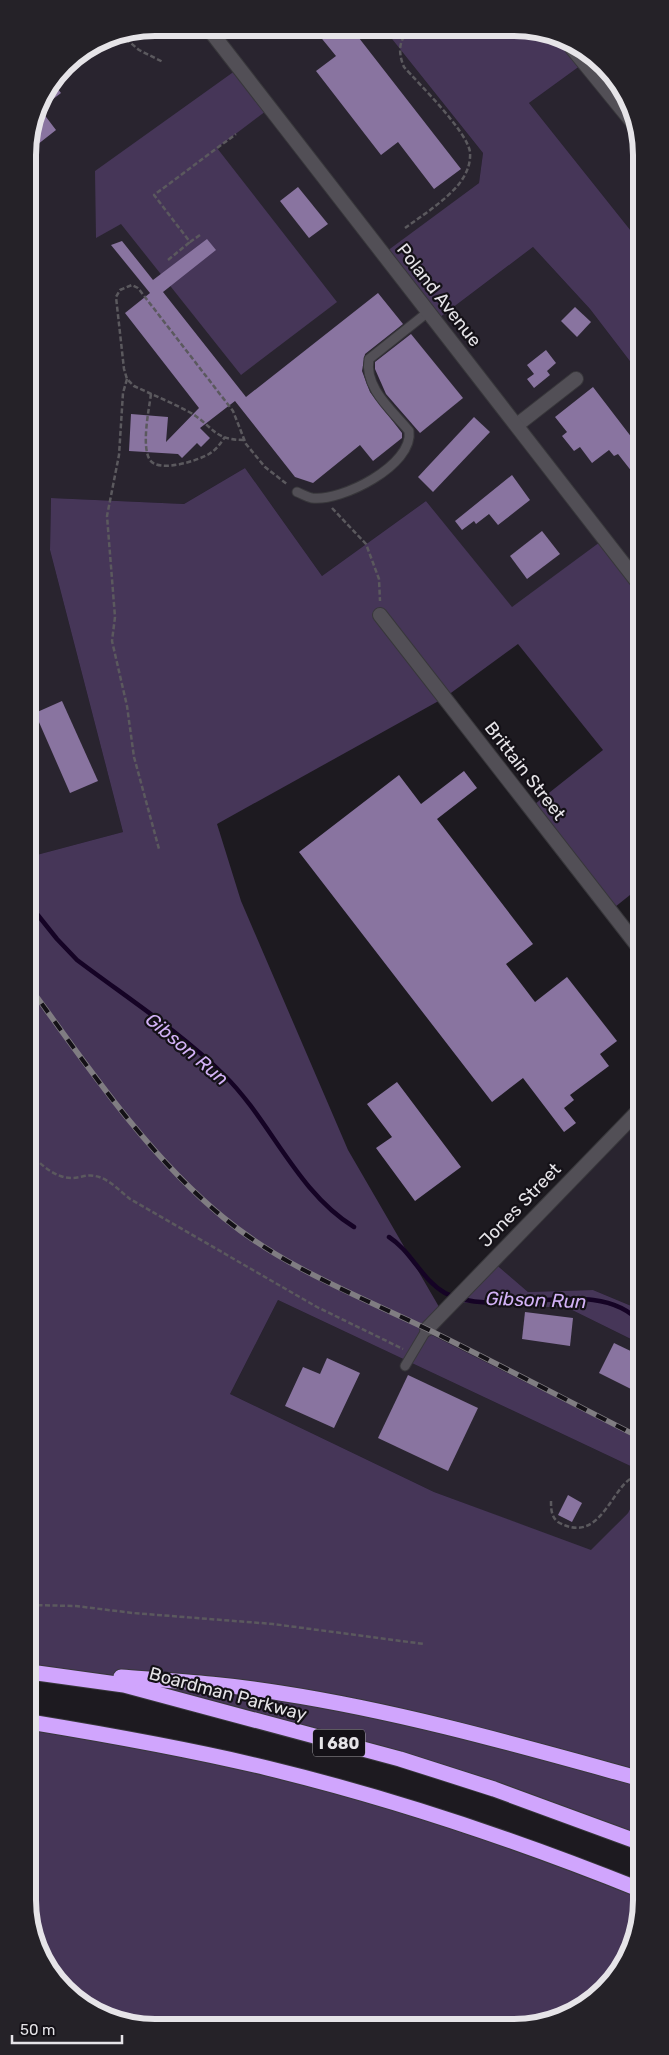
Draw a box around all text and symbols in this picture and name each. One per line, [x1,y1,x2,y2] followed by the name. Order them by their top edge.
[392,239,486,351] street label: Poland Avenue
[480,717,570,825] street label: Brittain Street
[141,1008,233,1090] water label: Gibson Run
[474,1158,566,1252] street label: Jones Street
[485,1287,587,1313] water label: Gibson Run
[147,1662,309,1726] street label: Boardman Parkway
[313,1730,365,1756] road number: I 680
[12,2012,122,2044] scale bar
[20,2021,55,2039] text: 50 m

